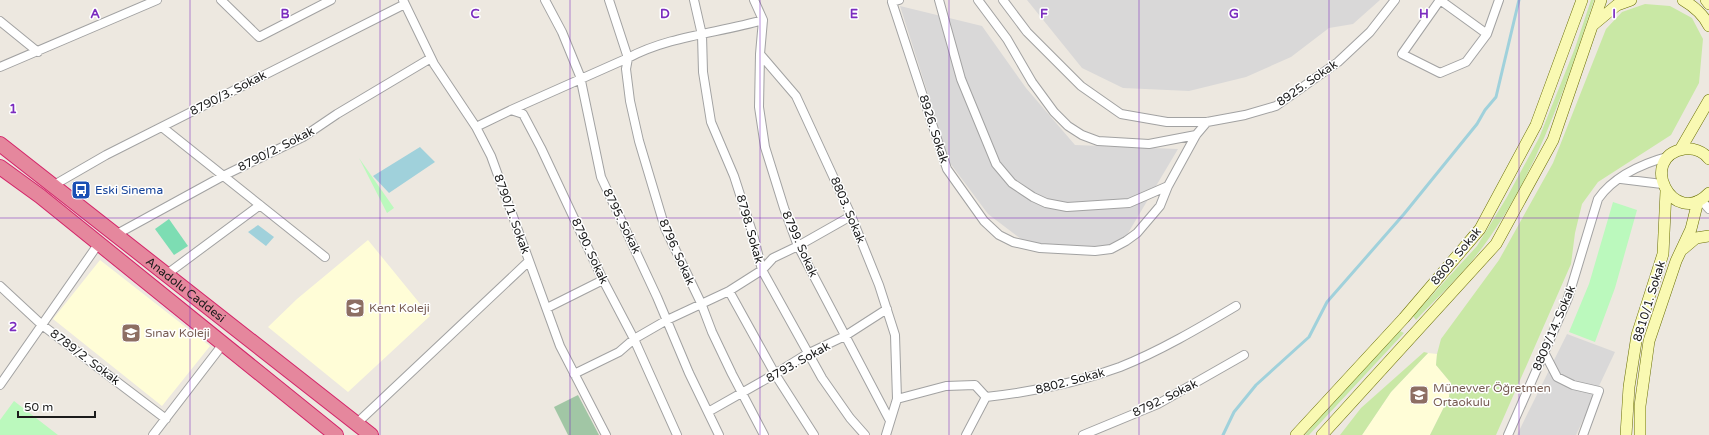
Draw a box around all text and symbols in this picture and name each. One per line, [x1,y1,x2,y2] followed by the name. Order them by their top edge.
[90,6,100,22] text: A
[280,6,290,22] text: B
[470,6,480,22] text: C
[660,6,670,22] text: D
[850,6,858,22] text: E
[1040,6,1048,22] text: F
[1229,6,1239,22] text: G
[1419,6,1429,22] text: H
[1612,6,1616,22] text: I
[1274,57,1340,109] street label: 8925. Sokak
[188,68,269,118] street label: 8790/3. Sokak
[916,93,952,165] street label: 8926. Sokak
[9,101,17,117] text: 1
[236,124,317,174] street label: 8790/2. Sokak
[491,172,533,256] street label: 8790/1. Sokak
[828,175,868,246] street label: 8803. Sokak
[70,179,92,201] bus stop icon: Eski Sinema
[95,183,163,197] place label: Eski Sinema
[600,186,644,256] street label: 8795. Sokak
[734,193,767,265] street label: 8798. Sokak
[779,209,821,280] street label: 8799. Sokak
[569,216,611,286] street label: 8790. Sokak
[656,217,698,288] street label: 8796. Sokak
[1428,224,1484,288] street label: 8809. Sokak
[143,254,228,325] street label: Anadolu Caddesi
[1630,259,1668,343] street label: 8810/1. Sokak
[1530,283,1578,373] street label: 8809/14. Sokak
[344,297,366,319] school or university icon: Kent Koleji
[369,301,430,315] place label: Kent Koleji
[9,319,17,335] text: 2
[120,322,142,344] school or university icon: Sınav Koleji
[47,326,123,388] street label: 8789/2. Sokak
[145,326,210,340] place label: Sınav Koleji
[764,338,833,385] street label: 8793. Sokak
[1034,365,1106,397] street label: 8802. Sokak
[1130,376,1200,420] street label: 8792. Sokak
[1433,381,1551,409] place label: Münevver Öğretmen Ortaokulu
[1408,384,1430,406] school or university icon: Münevver Öğretmen Ortaokulu
[18,393,95,419] scale bar
[24,400,53,414] text: 50 m

